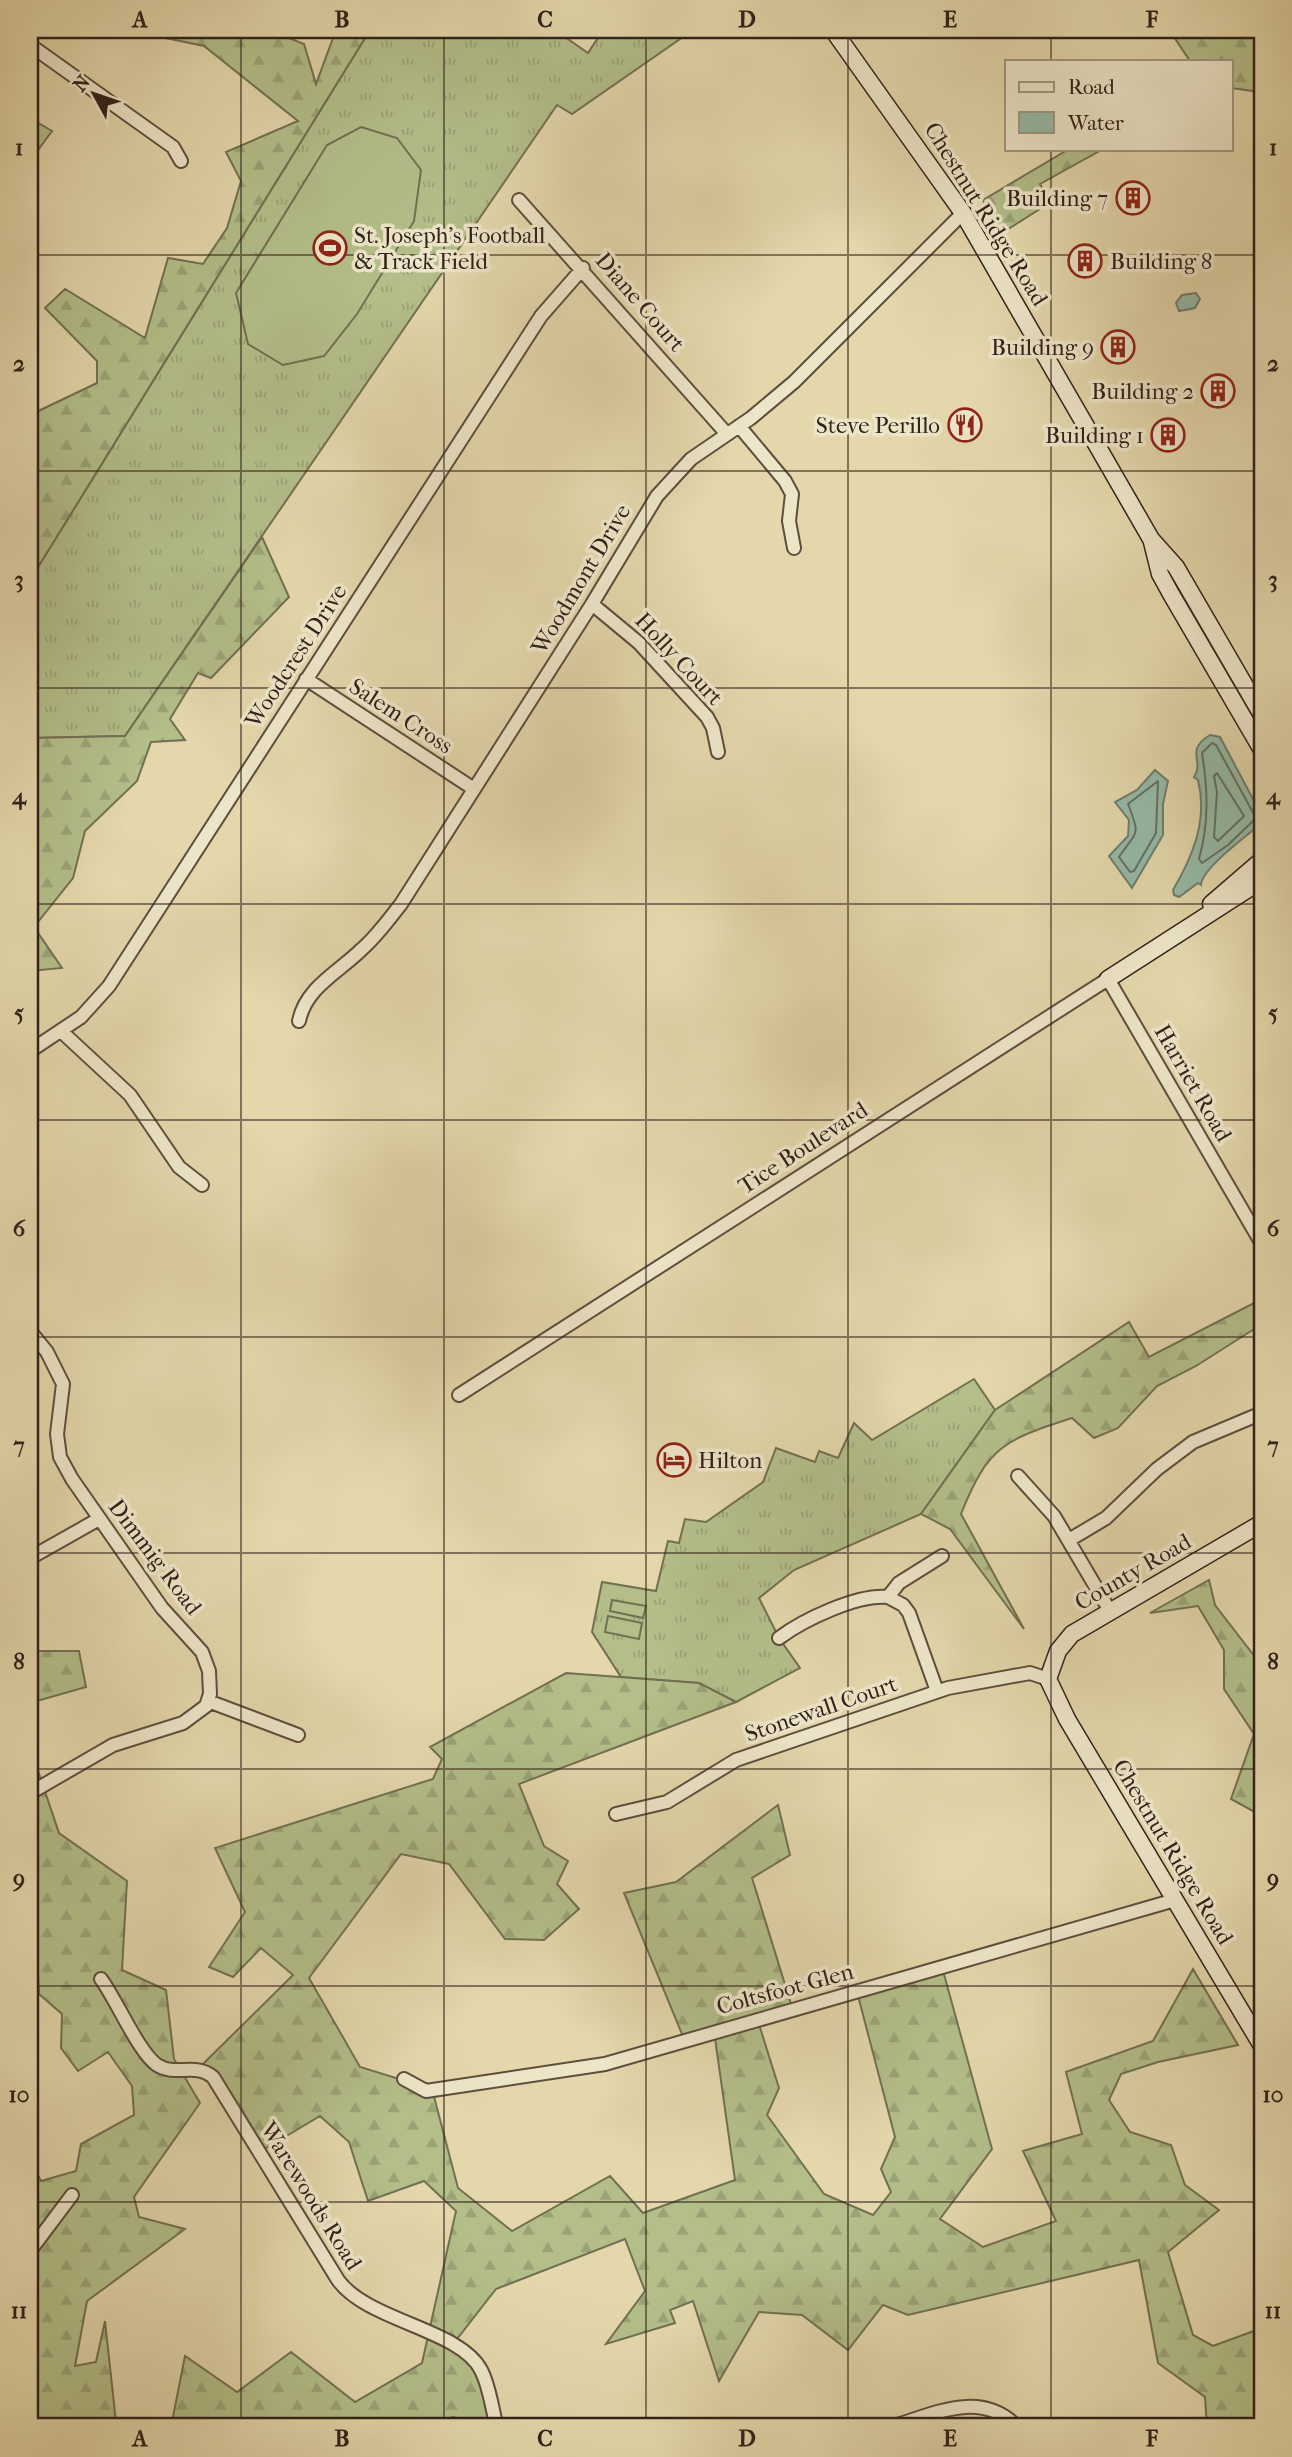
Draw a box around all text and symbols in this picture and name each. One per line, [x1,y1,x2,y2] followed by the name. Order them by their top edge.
[131,6,149,33] text: A
[335,6,350,33] text: B
[537,6,553,33] text: C
[738,6,756,33] text: D
[943,6,957,33] text: E
[1145,6,1159,33] text: F
[60,60,130,130] north arrow
[1005,60,1232,150] legend
[69,71,95,96] text: N
[1068,75,1115,99] text: Road
[1067,111,1124,135] text: Water
[919,117,1054,311] street label: Chestnut Ridge Road
[15,134,23,161] text: 1
[1269,134,1277,161] text: 1
[1114,179,1152,217] building icon: Building 7
[1006,185,1108,212] place label: Building 7
[354,222,546,275] place label: St. Joseph's Football & Track Field
[311,229,349,267] sports icon: St. Joseph's Football & Track Field
[1066,242,1104,280] building icon: Building 8
[590,247,690,357] street label: Diane Court
[1110,248,1212,275] place label: Building 8
[1099,328,1137,366] building icon: Building 9
[991,334,1094,361] place label: Building 9
[13,350,25,377] text: 2
[1267,350,1279,377] text: 2
[1199,372,1237,410] building icon: Building 2
[1091,378,1194,405] place label: Building 2
[946,406,984,444] restaurant icon: Steve Perillo
[816,412,940,439] place label: Steve Perillo
[1149,416,1187,454] building icon: Building 1
[1045,422,1144,449] place label: Building 1
[525,499,636,660] street label: Woodmont Drive
[14,566,24,593] text: 3
[1268,566,1278,593] text: 3
[239,579,352,734] street label: Woodcrest Drive
[629,607,729,711] street label: Holly Court
[344,673,458,759] street label: Salem Cross
[11,783,27,810] text: 4
[1265,783,1281,810] text: 4
[14,999,24,1026] text: 5
[1268,999,1278,1026] text: 5
[1149,1020,1238,1147] street label: Harriet Road
[733,1096,873,1200] street label: Tice Boulevard
[13,1215,26,1242] text: 6
[1267,1215,1280,1242] text: 6
[12,1432,25,1459] text: 7
[1266,1432,1279,1459] text: 7
[655,1441,693,1479] hotel icon: Hilton
[698,1447,763,1474] place label: Hilton
[103,1494,208,1620] street label: Dimmig Road
[1070,1528,1196,1616] street label: County Road
[13,1648,25,1675] text: 8
[1267,1648,1279,1675] text: 8
[741,1670,901,1748] street label: Stonewall Court
[1107,1755,1239,1950] street label: Chestnut Ridge Road
[12,1865,25,1892] text: 9
[1266,1865,1279,1892] text: 9
[714,1958,857,2020] street label: Coltsfoot Glen
[9,2081,29,2108] text: 10
[1263,2081,1283,2108] text: 10
[254,2116,368,2275] street label: Warewoods Road
[11,2297,27,2324] text: 11
[1265,2297,1281,2324] text: 11
[131,2425,149,2452] text: A
[335,2425,350,2452] text: B
[537,2425,553,2452] text: C
[738,2425,756,2452] text: D
[943,2425,957,2452] text: E
[1145,2425,1159,2452] text: F

